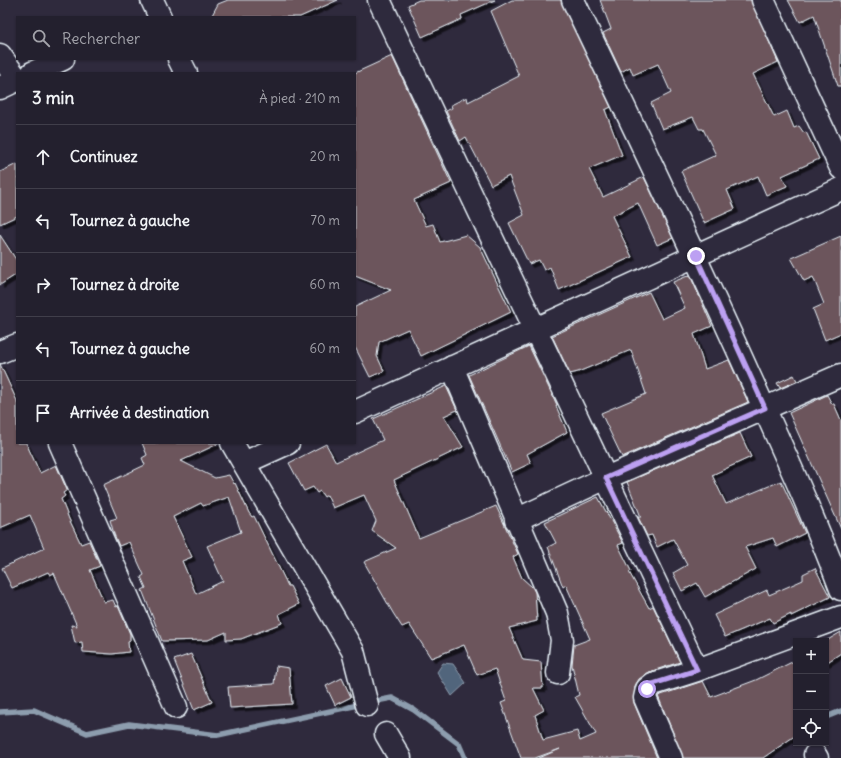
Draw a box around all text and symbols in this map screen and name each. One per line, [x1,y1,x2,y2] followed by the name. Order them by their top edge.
[16,16,356,60] search box
[30,27,52,49] icon: search
[62,29,140,48] text: Rechercher
[32,87,74,109] text: 3 min
[259,90,340,107] text: À pied · 210 m
[32,146,54,168] icon: ahead
[70,147,138,166] text: Continuez
[310,148,340,165] text: 20 m
[32,210,54,232] icon: left
[70,211,190,230] text: Tournez à gauche
[311,212,340,229] text: 70 m
[687,247,705,265] route end
[32,274,54,296] icon: right
[70,275,179,294] text: Tournez à droite
[309,276,340,293] text: 60 m
[32,338,54,360] icon: left
[70,339,190,358] text: Tournez à gauche
[309,340,340,357] text: 60 m
[32,402,54,424] icon: arrive
[70,403,209,422] text: Arrivée à destination
[793,638,829,746] map controls
[793,638,829,674] button: +
[793,674,829,710] button: −
[638,680,656,698] route start
[793,710,829,746] button: locate

